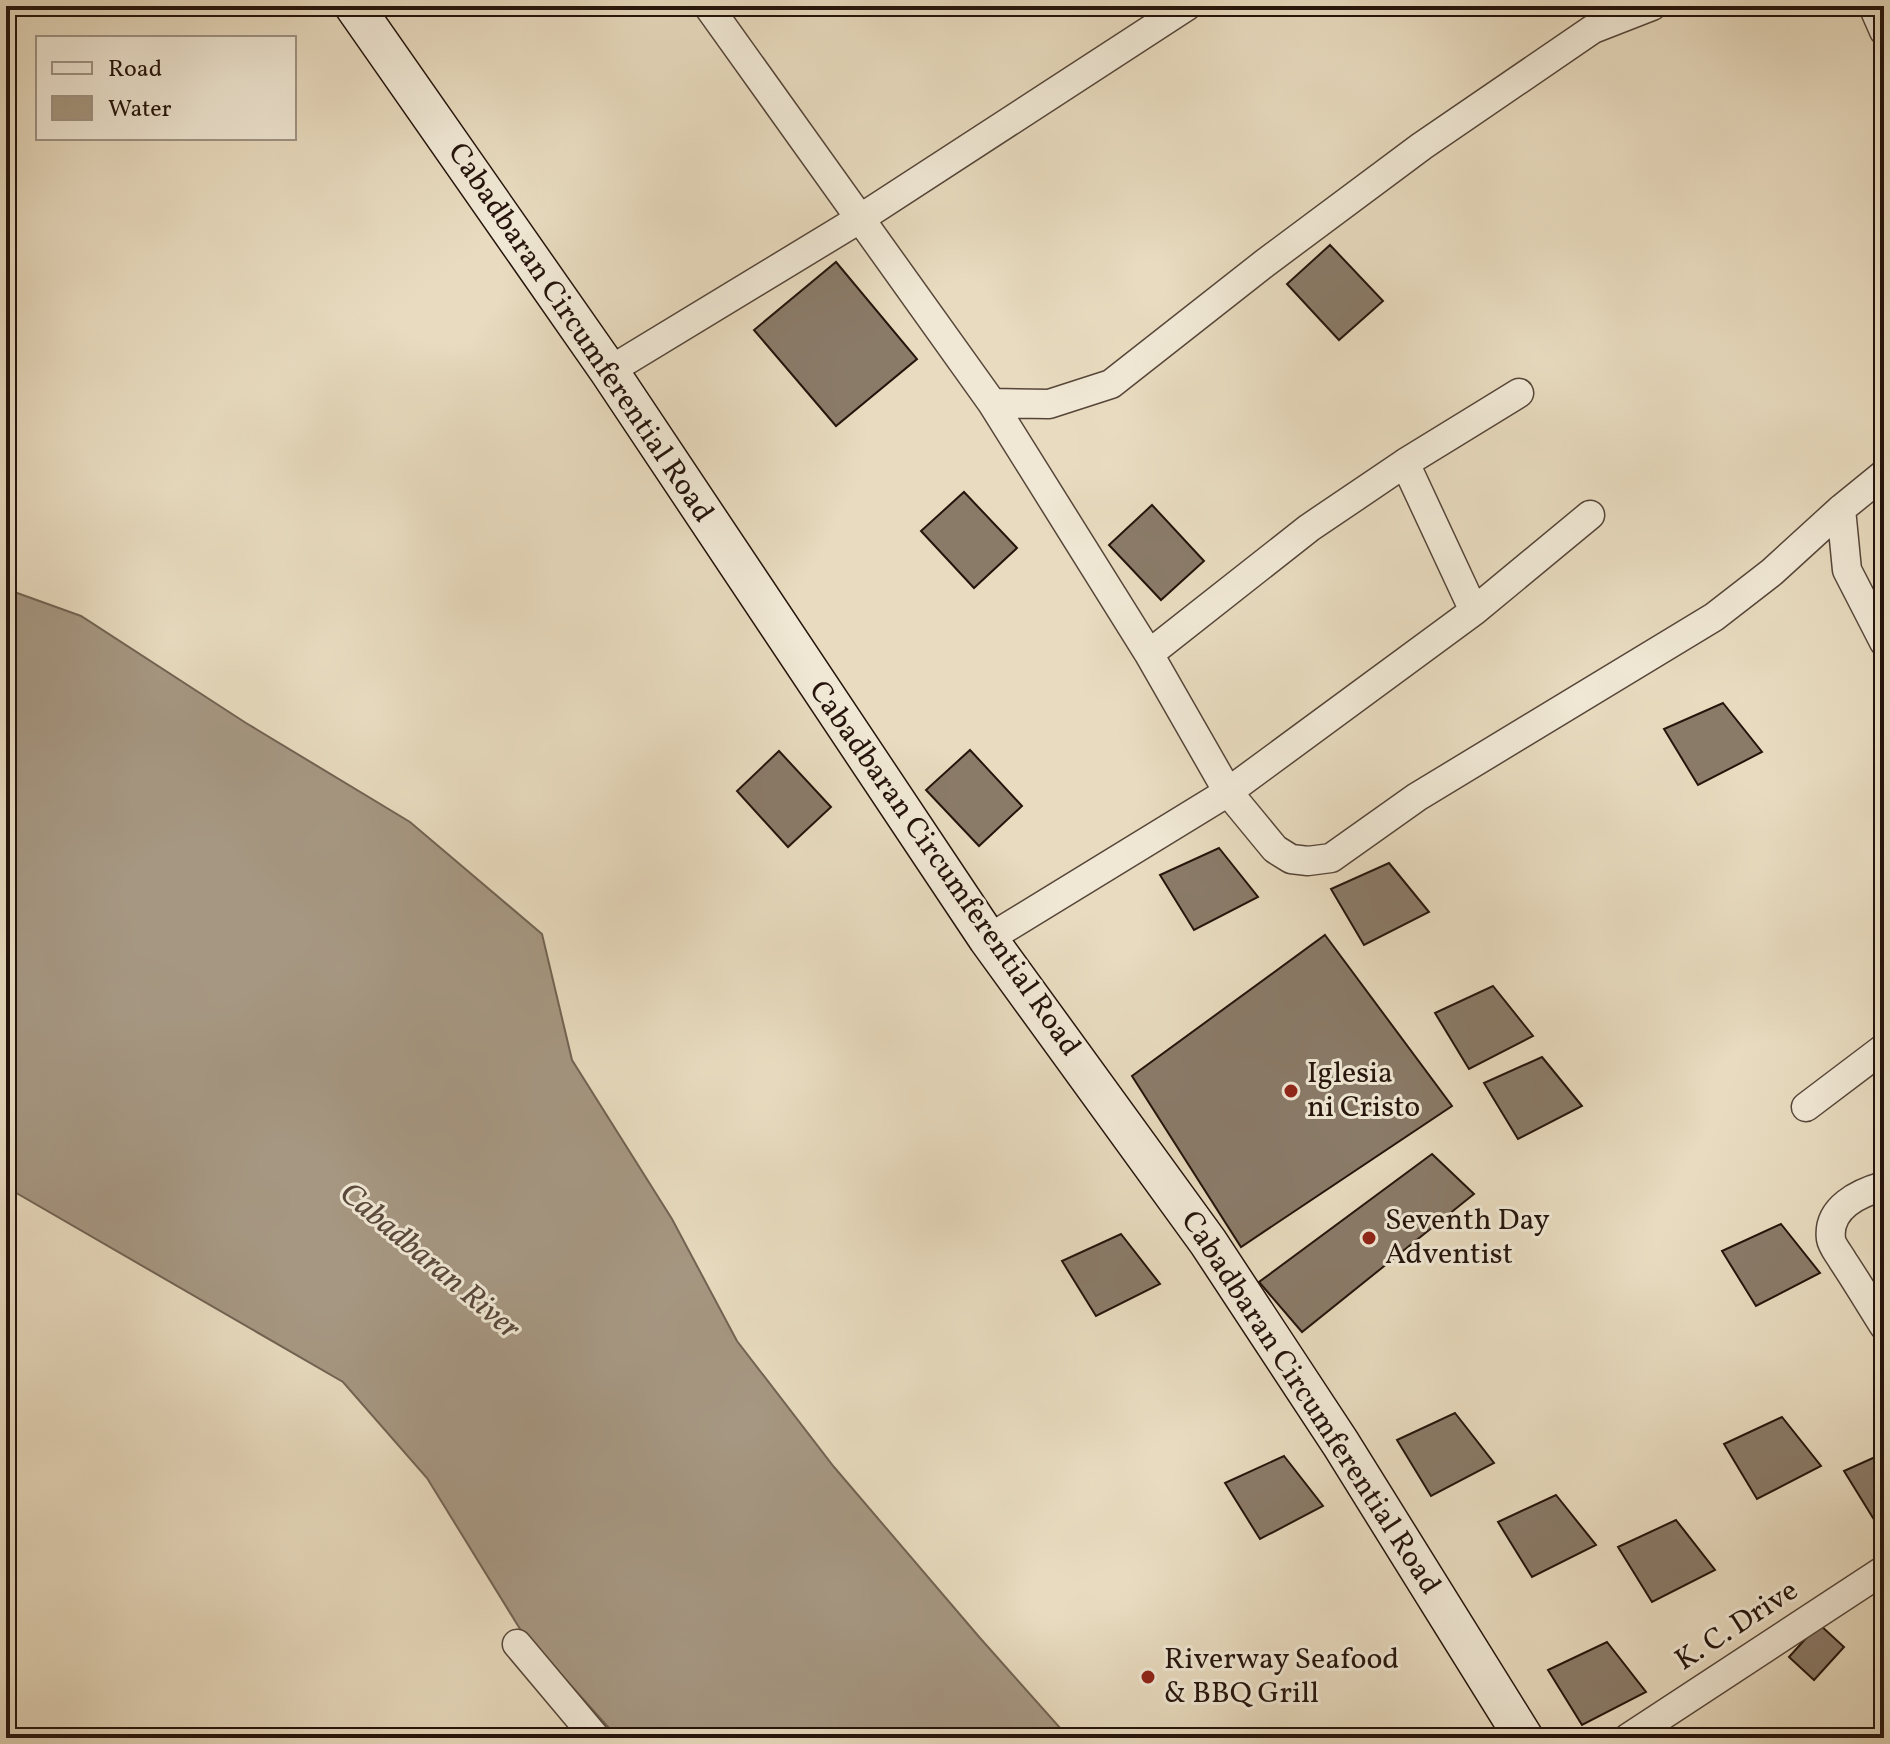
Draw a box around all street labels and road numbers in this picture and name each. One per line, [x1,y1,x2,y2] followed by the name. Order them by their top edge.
[437,135,723,531] street label: Cabadbaran Circumferential Road
[798,673,1090,1065] street label: Cabadbaran Circumferential Road
[1170,1203,1450,1603] street label: Cabadbaran Circumferential Road
[1667,1570,1807,1682] street label: K. C. Drive

